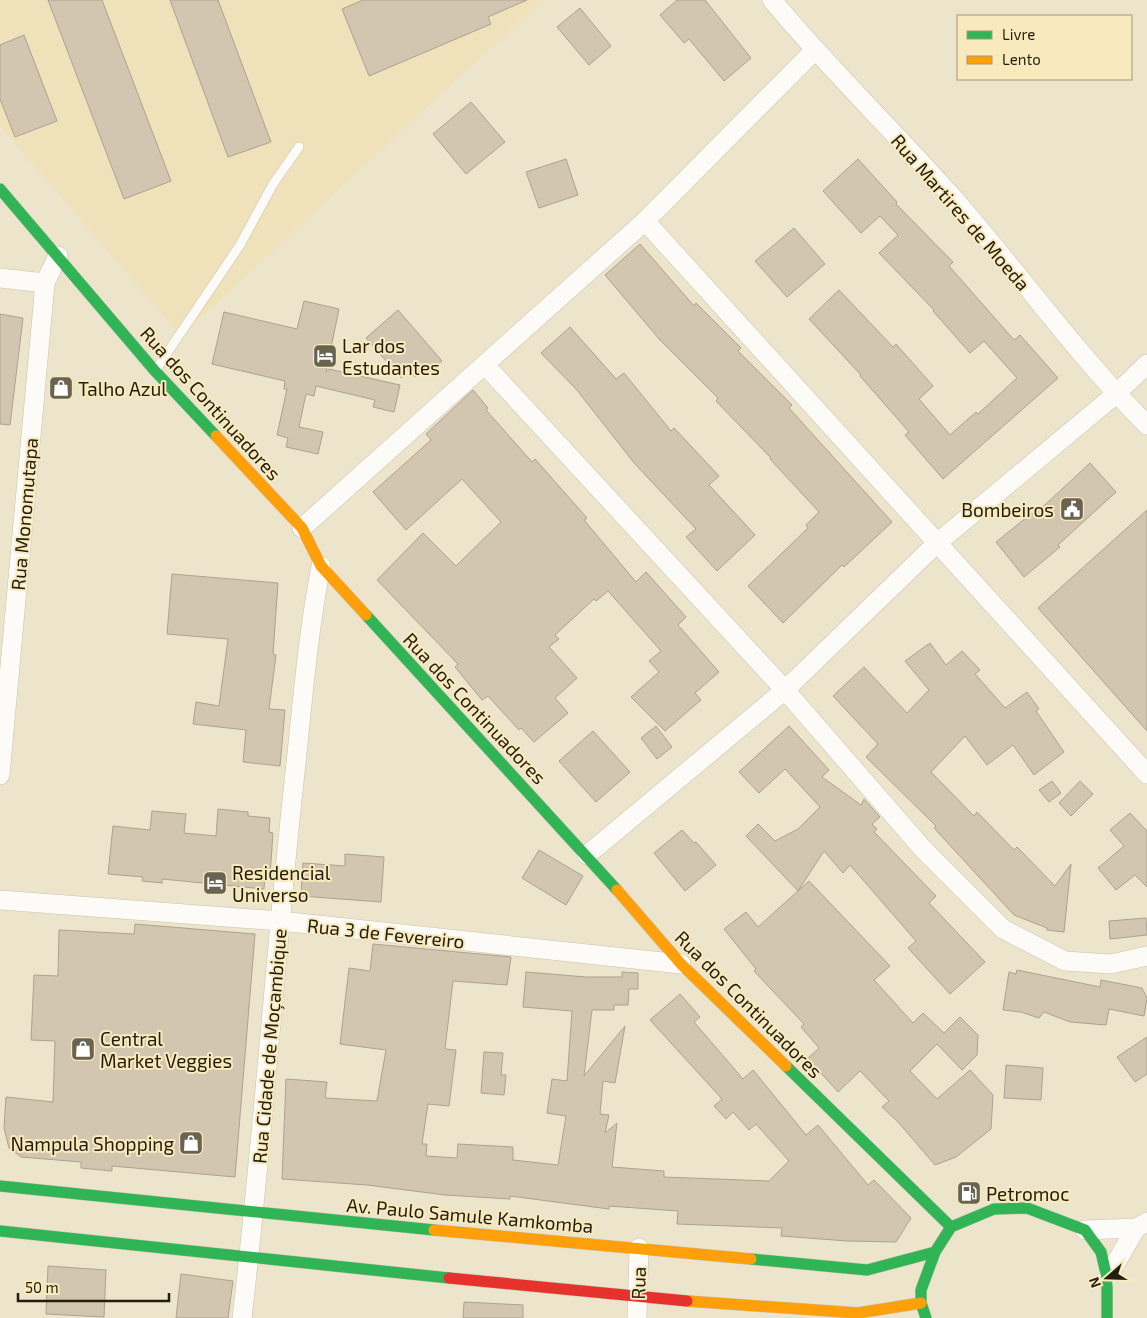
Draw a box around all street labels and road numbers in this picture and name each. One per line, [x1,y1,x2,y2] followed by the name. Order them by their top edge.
[887,129,1035,295] street label: Rua Martires de Moeda
[136,321,286,485] street label: Rua dos Continuadores
[6,437,42,591] street label: Rua Monomutapa
[399,628,551,788] street label: Rua dos Continuadores
[306,913,466,953] street label: Rua 3 de Fevereiro
[671,926,827,1082] street label: Rua dos Continuadores
[247,927,292,1165] street label: Rua Cidade de Moçambique
[346,1193,594,1237] street label: Av. Paulo Samule Kamkomba
[626,1266,650,1300] street label: Rua

